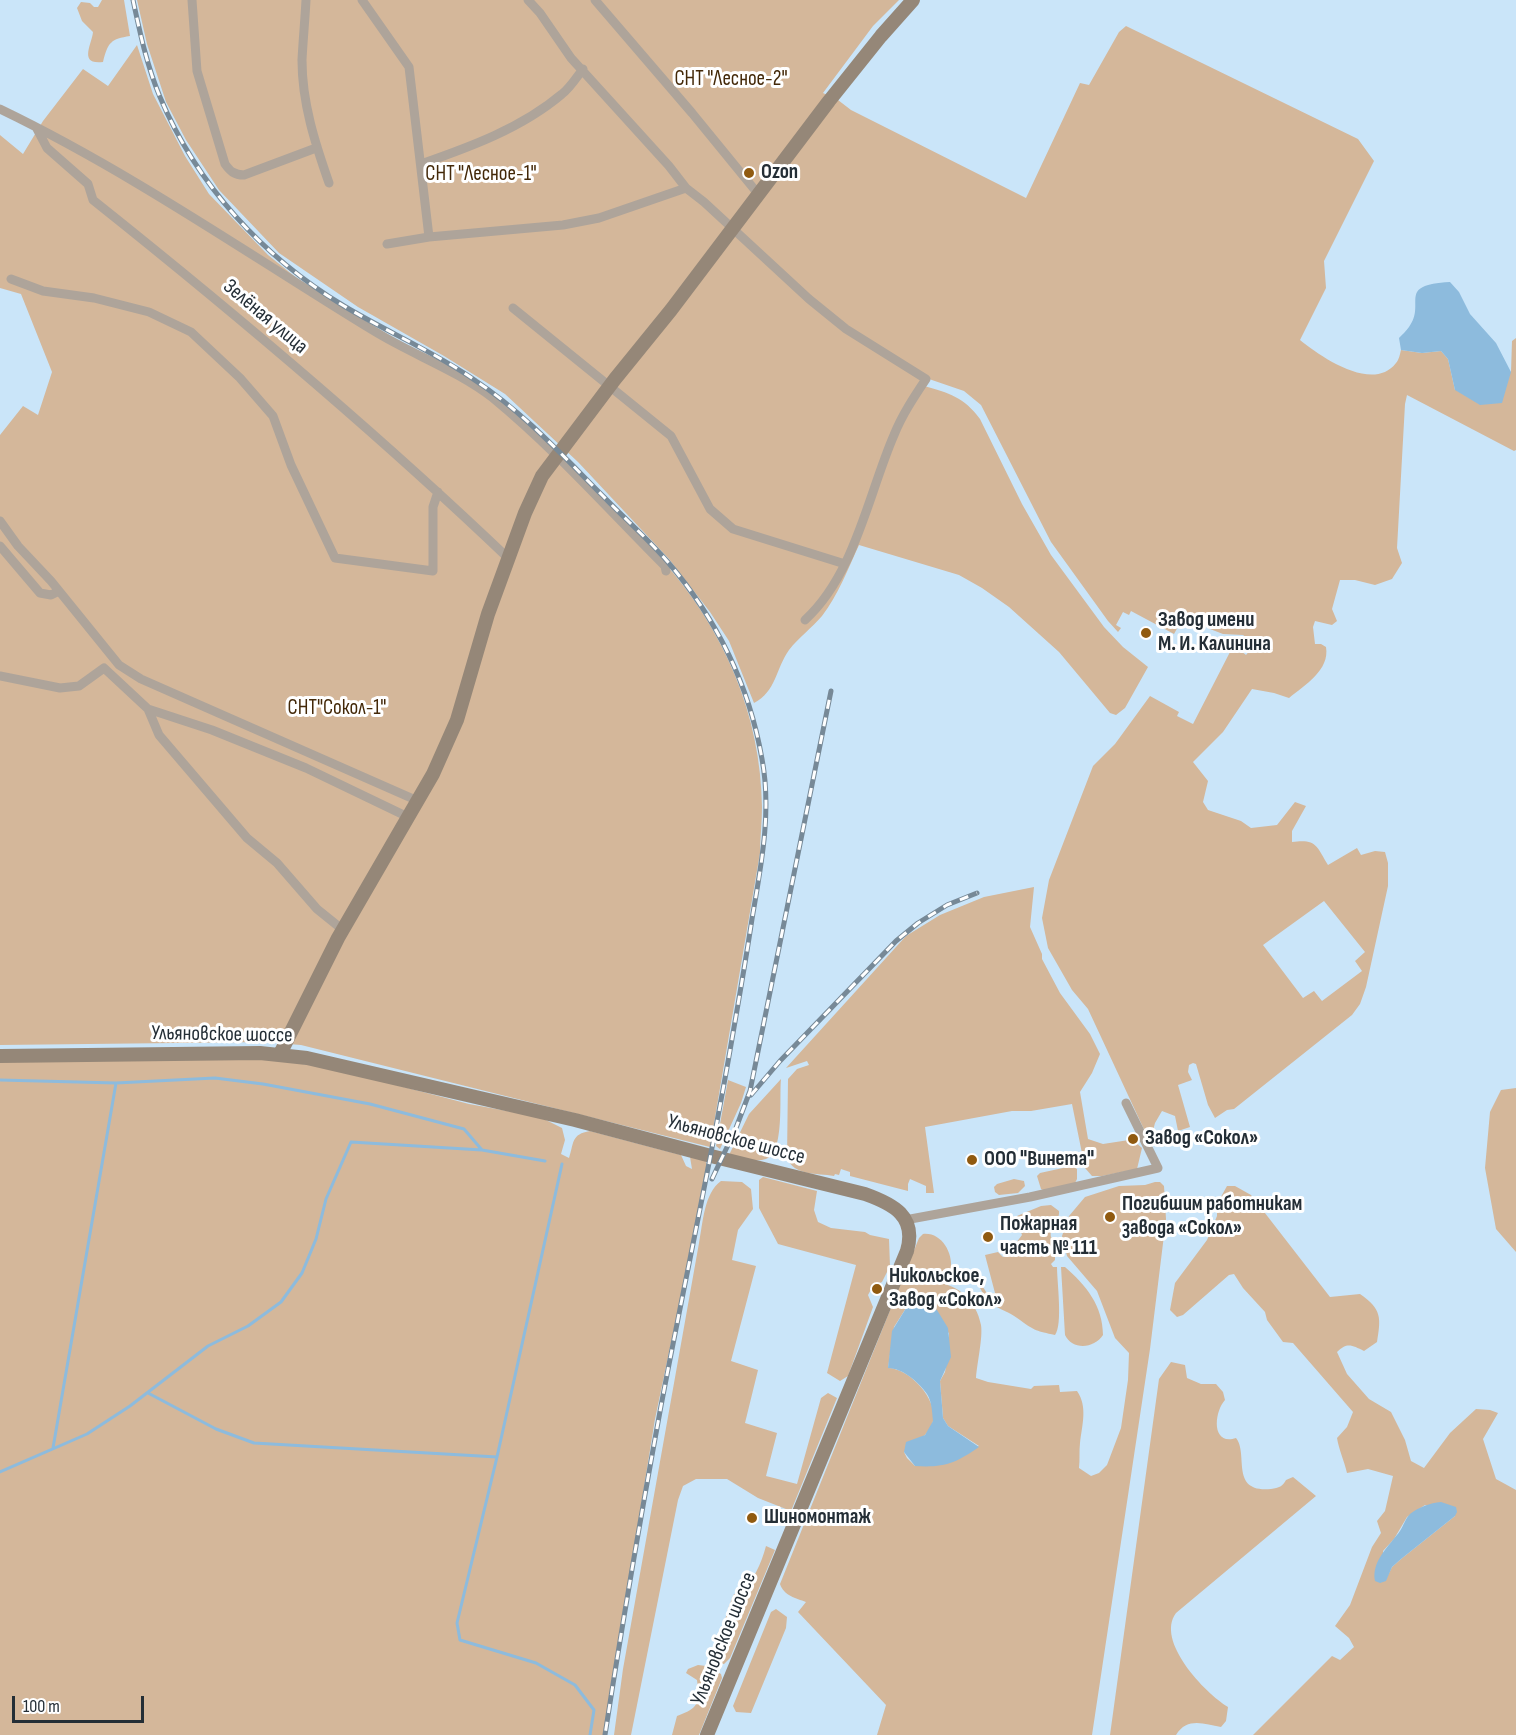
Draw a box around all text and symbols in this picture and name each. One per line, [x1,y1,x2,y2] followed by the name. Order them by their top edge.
[674,67,788,93] park label: СНТ "Лесное-2"
[761,160,798,186] place label: Ozon
[425,162,537,188] park label: СНТ "Лесное-1"
[742,166,756,180] marker: Ozon
[217,274,313,360] street label: Зелёная улица
[1158,608,1271,658] place label: Завод имени М. И. Калинина
[1139,626,1153,640] marker: Завод имени М. И. Калинина
[288,696,386,722] park label: СНТ"Сокол-1"
[151,1021,293,1049] street label: Ульяновское шоссе
[665,1110,807,1170] street label: Ульяновское шоссе
[1145,1126,1258,1152] place label: Завод «Сокол»
[1126,1132,1140,1146] marker: Завод «Сокол»
[984,1147,1094,1173] place label: ООО "Винета"
[965,1153,979,1167] marker: ООО "Винета"
[1122,1192,1302,1242] place label: Погибшим работникам завода «Сокол»
[1103,1210,1117,1224] marker: Погибшим работникам завода «Сокол»
[1000,1212,1097,1262] place label: Пожарная часть № 111
[981,1230,995,1244] marker: Пожарная часть № 111
[889,1264,1002,1314] place label: Никольское, Завод «Сокол»
[870,1282,884,1296] marker: Никольское, Завод «Сокол»
[764,1505,871,1531] place label: Шиномонтаж
[745,1511,759,1525] marker: Шиномонтаж
[686,1569,762,1709] street label: Ульяновское шоссе
[15,1684,147,1722] scale bar
[23,1696,60,1717] text: 100 m

